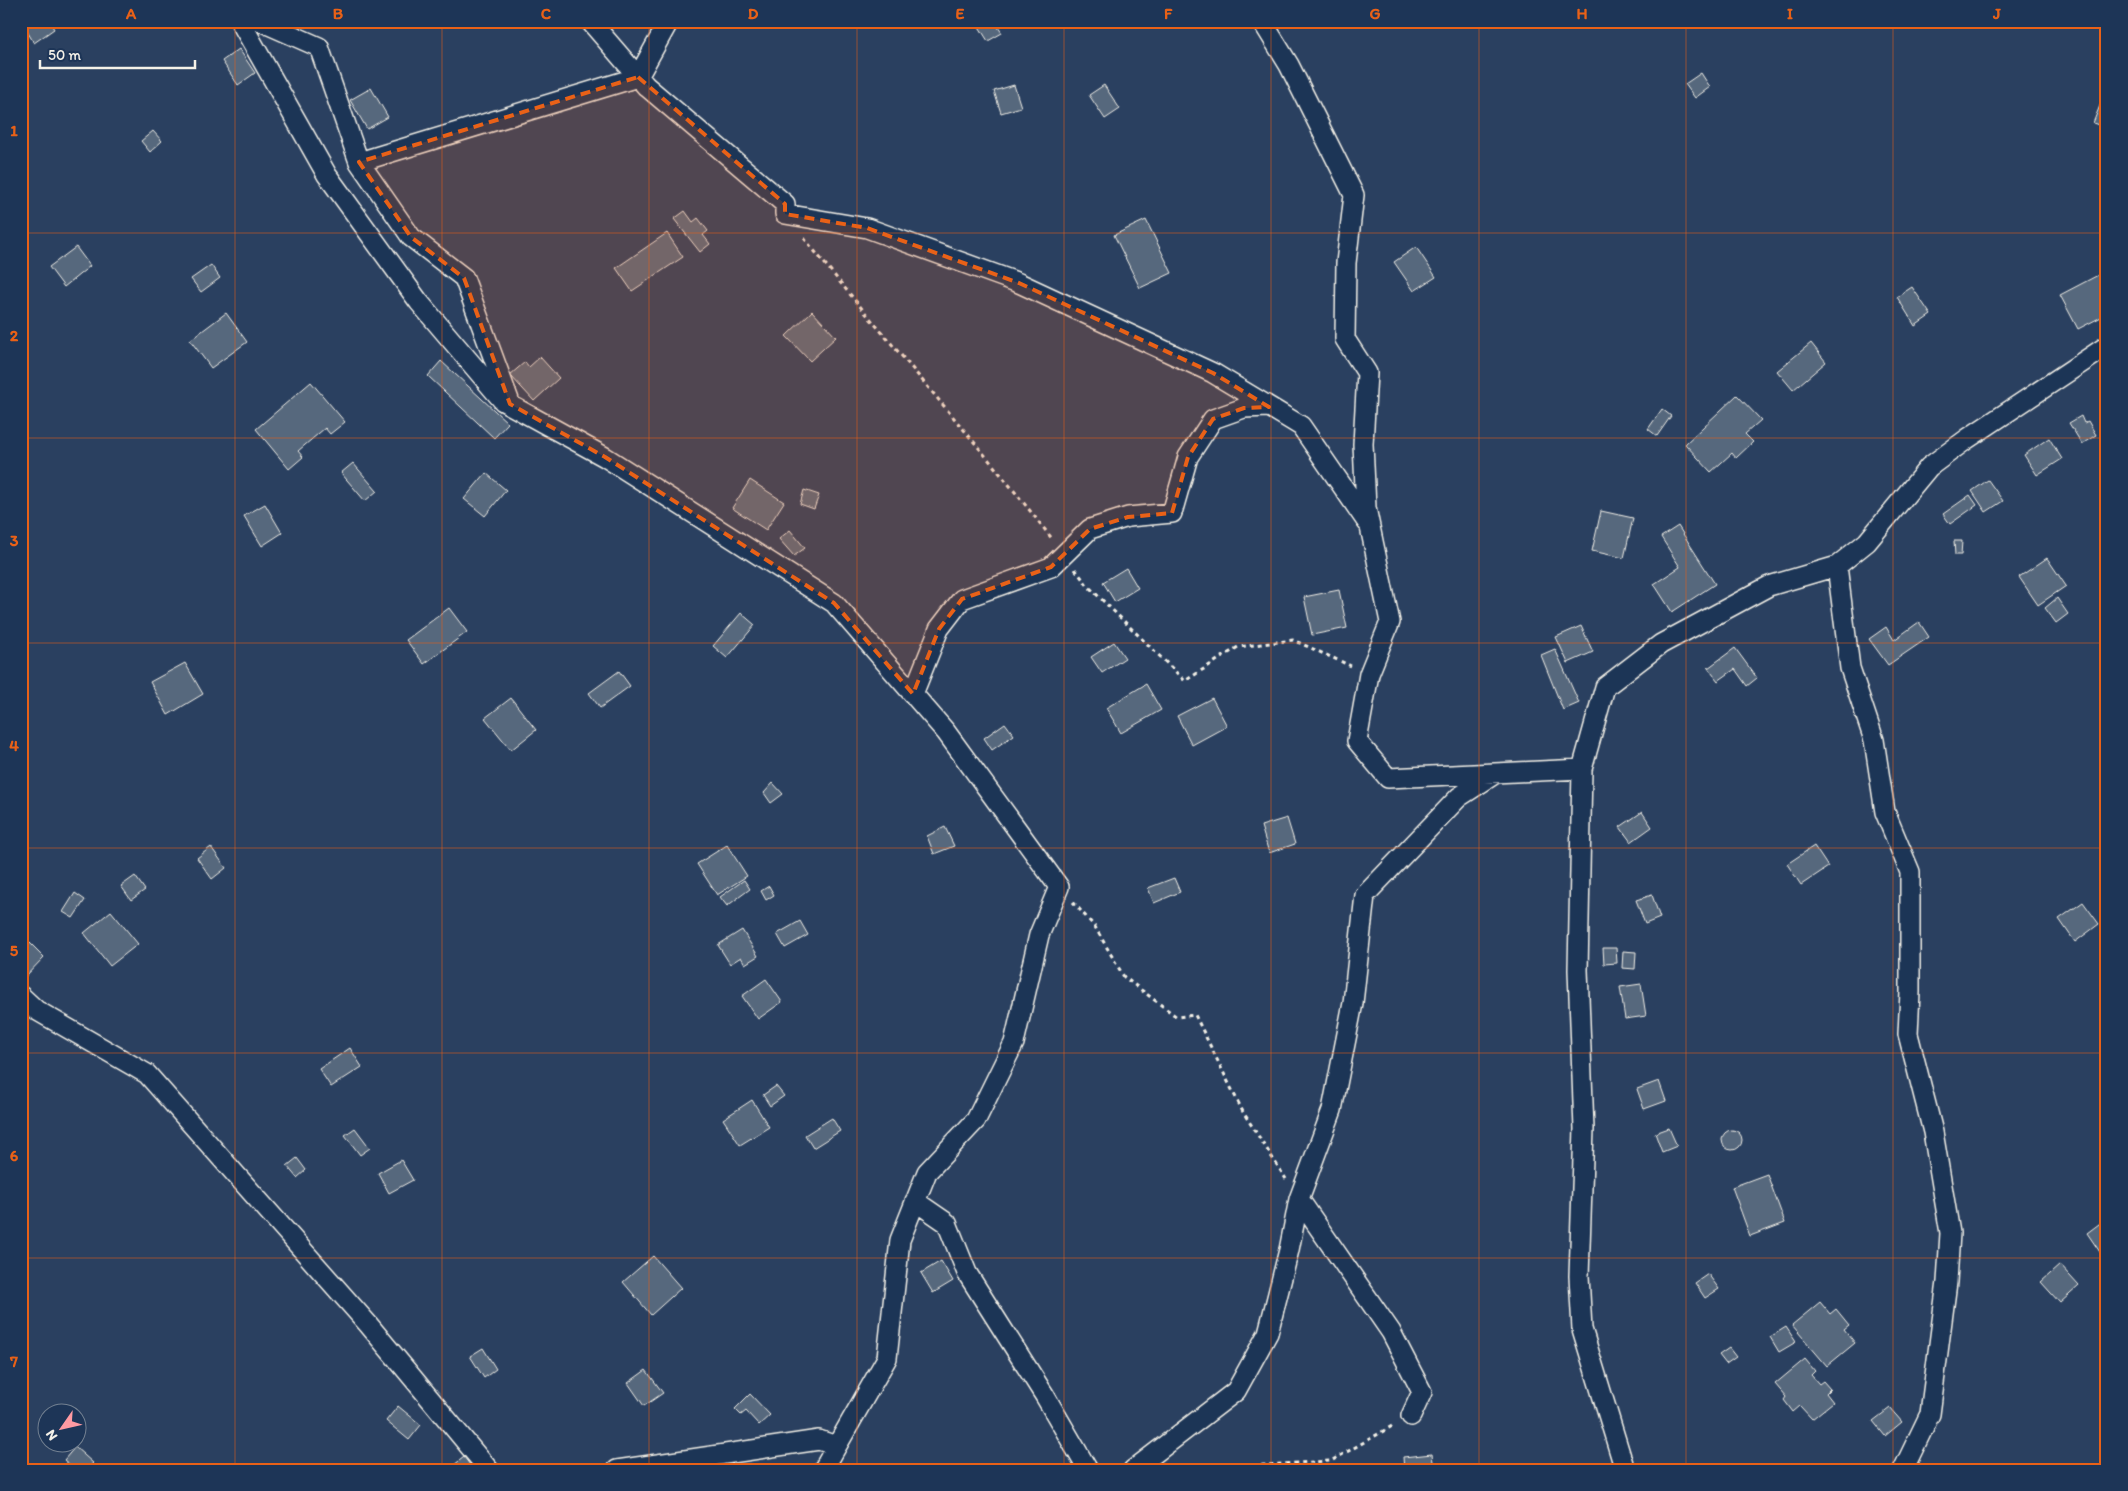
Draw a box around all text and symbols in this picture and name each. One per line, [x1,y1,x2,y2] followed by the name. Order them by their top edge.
[125,4,137,23] text: A
[333,4,344,23] text: B
[541,4,552,23] text: C
[748,4,759,23] text: D
[956,4,965,23] text: E
[1164,4,1173,23] text: F
[1369,4,1381,23] text: G
[1576,4,1588,23] text: H
[1787,4,1793,23] text: I
[1992,4,2001,23] text: J
[40,38,195,70] scale bar
[48,46,81,64] text: 50 m
[10,121,18,140] text: 1
[10,326,19,345] text: 2
[10,531,19,550] text: 3
[9,736,19,755] text: 4
[10,941,19,960] text: 5
[10,1146,19,1165] text: 6
[9,1352,18,1371] text: 7
[38,1404,88,1454] north arrow
[42,1426,61,1444] text: N

